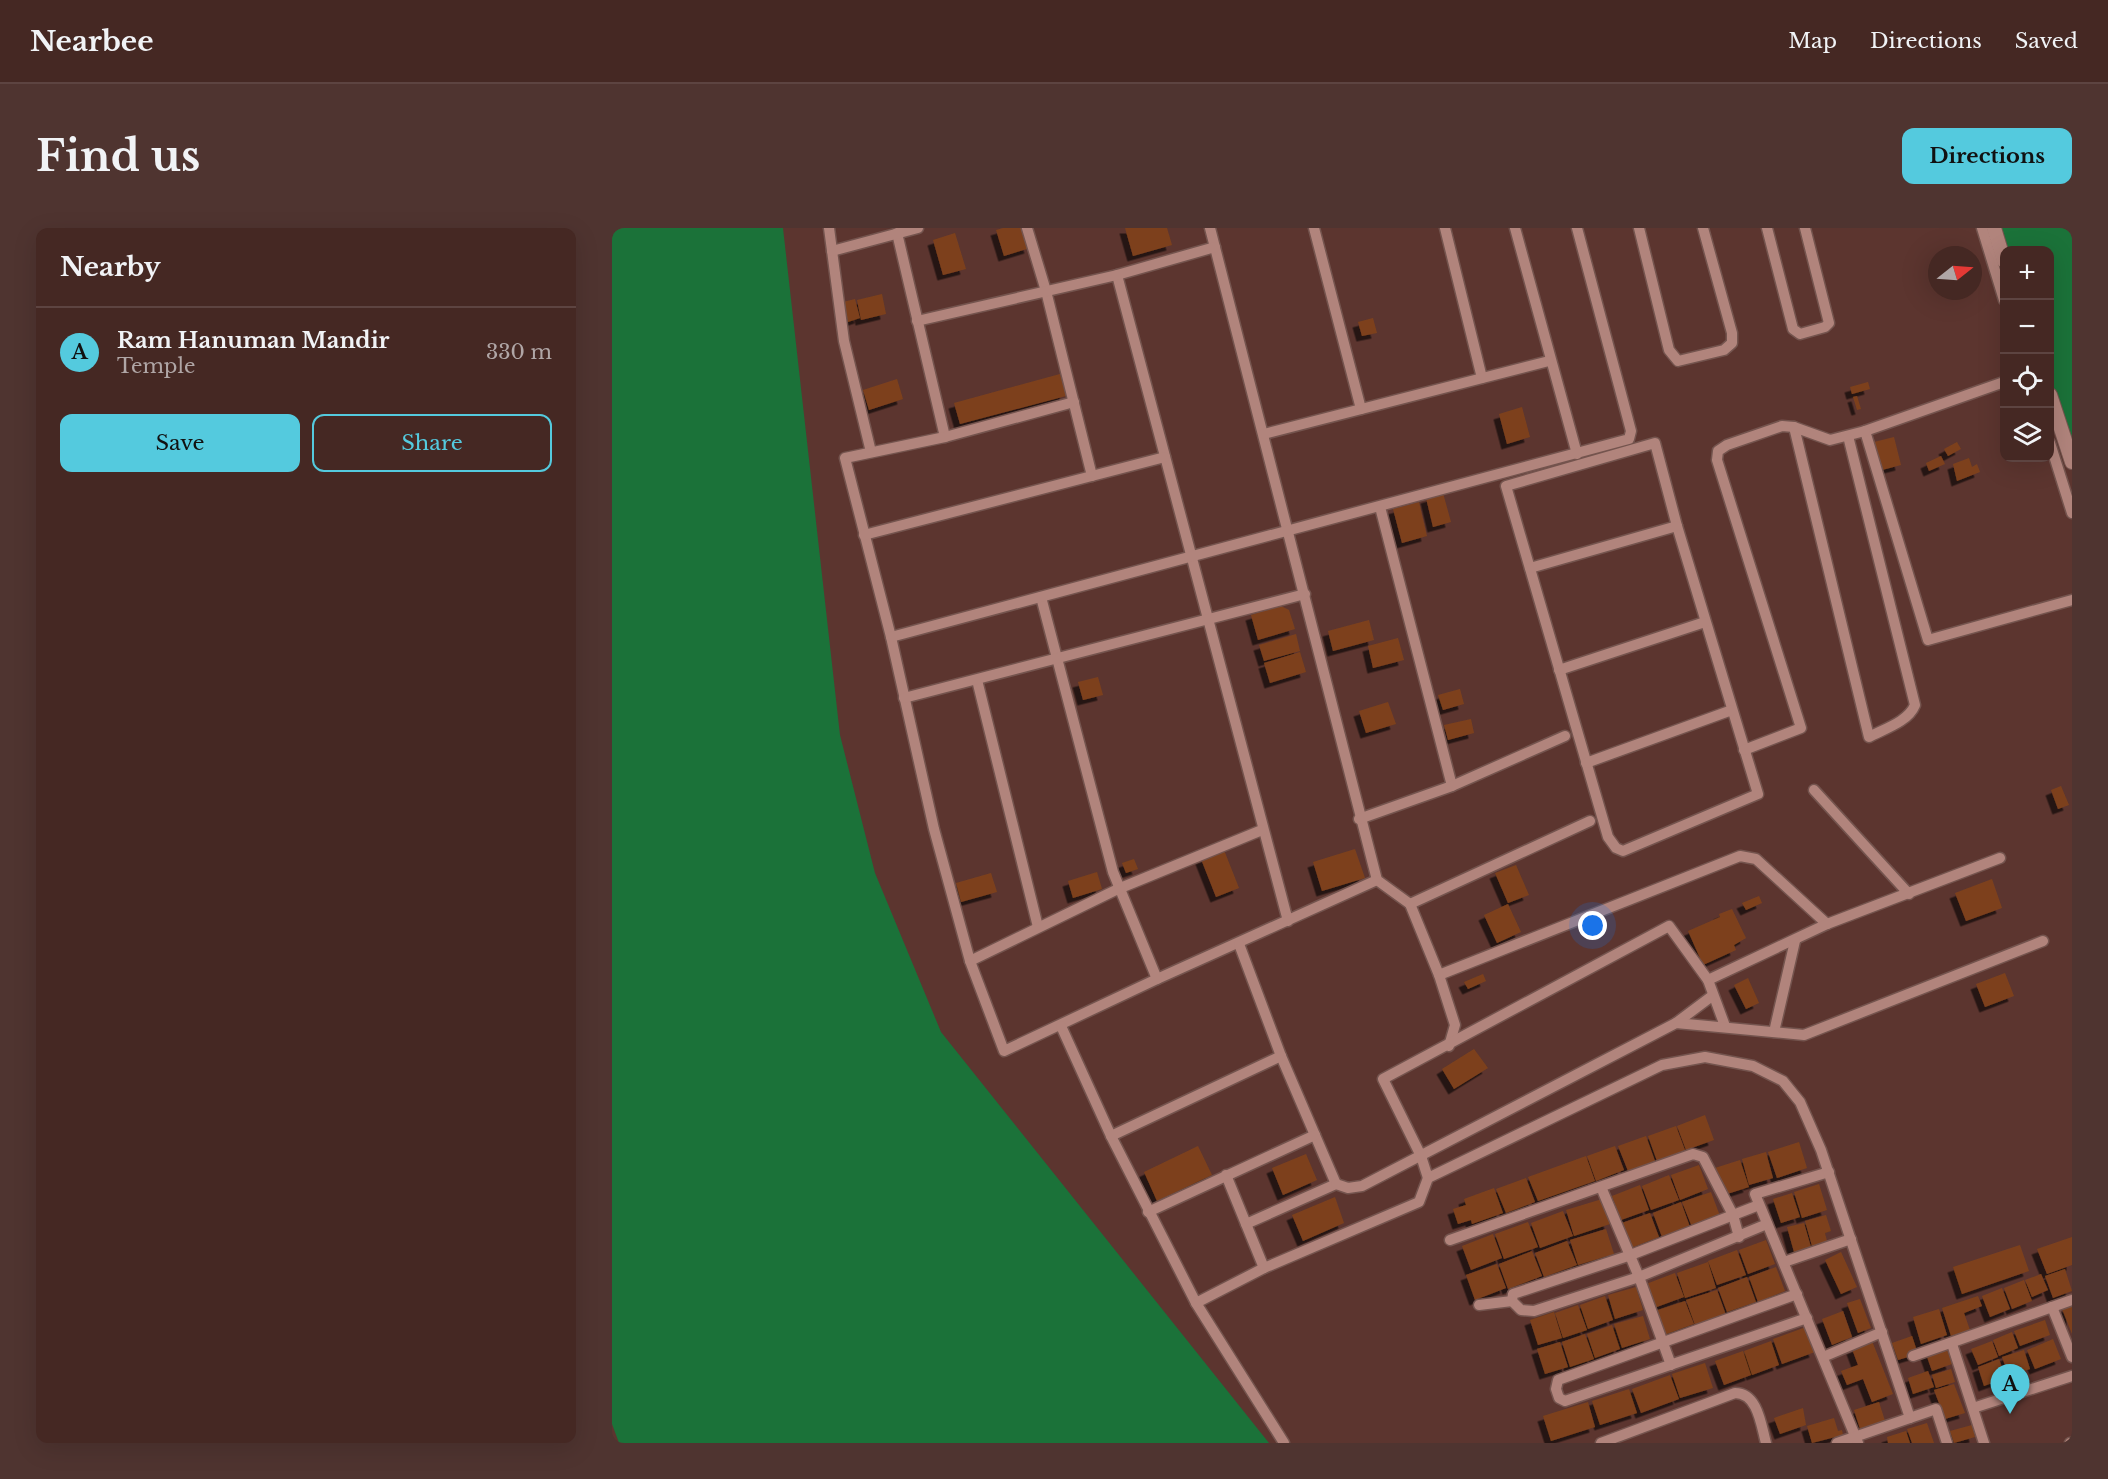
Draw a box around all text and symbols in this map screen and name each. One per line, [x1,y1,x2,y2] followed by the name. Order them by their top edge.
[30,24,154,59] text: Nearbee
[1788,28,1837,54] text: Map
[1870,28,1982,54] text: Directions
[2015,28,2078,54] text: Saved
[1902,128,2072,184] button: Directions
[36,130,200,182] text: Find us
[1928,246,1982,300] north arrow
[2000,246,2054,462] map controls
[2000,246,2054,300] button: +
[60,251,161,283] text: Nearby
[2000,300,2054,354] button: −
[117,327,390,354] text: Ram Hanuman Mandir
[71,340,88,364] text: A
[486,340,552,364] text: 330 m
[117,354,195,378] text: Temple
[2000,354,2054,408] button: locate
[2000,408,2054,462] button: layers
[60,414,300,472] button: Save
[312,414,552,472] button: Share
[1578,911,1607,940] your location
[1990,1364,2030,1414] pin: A

